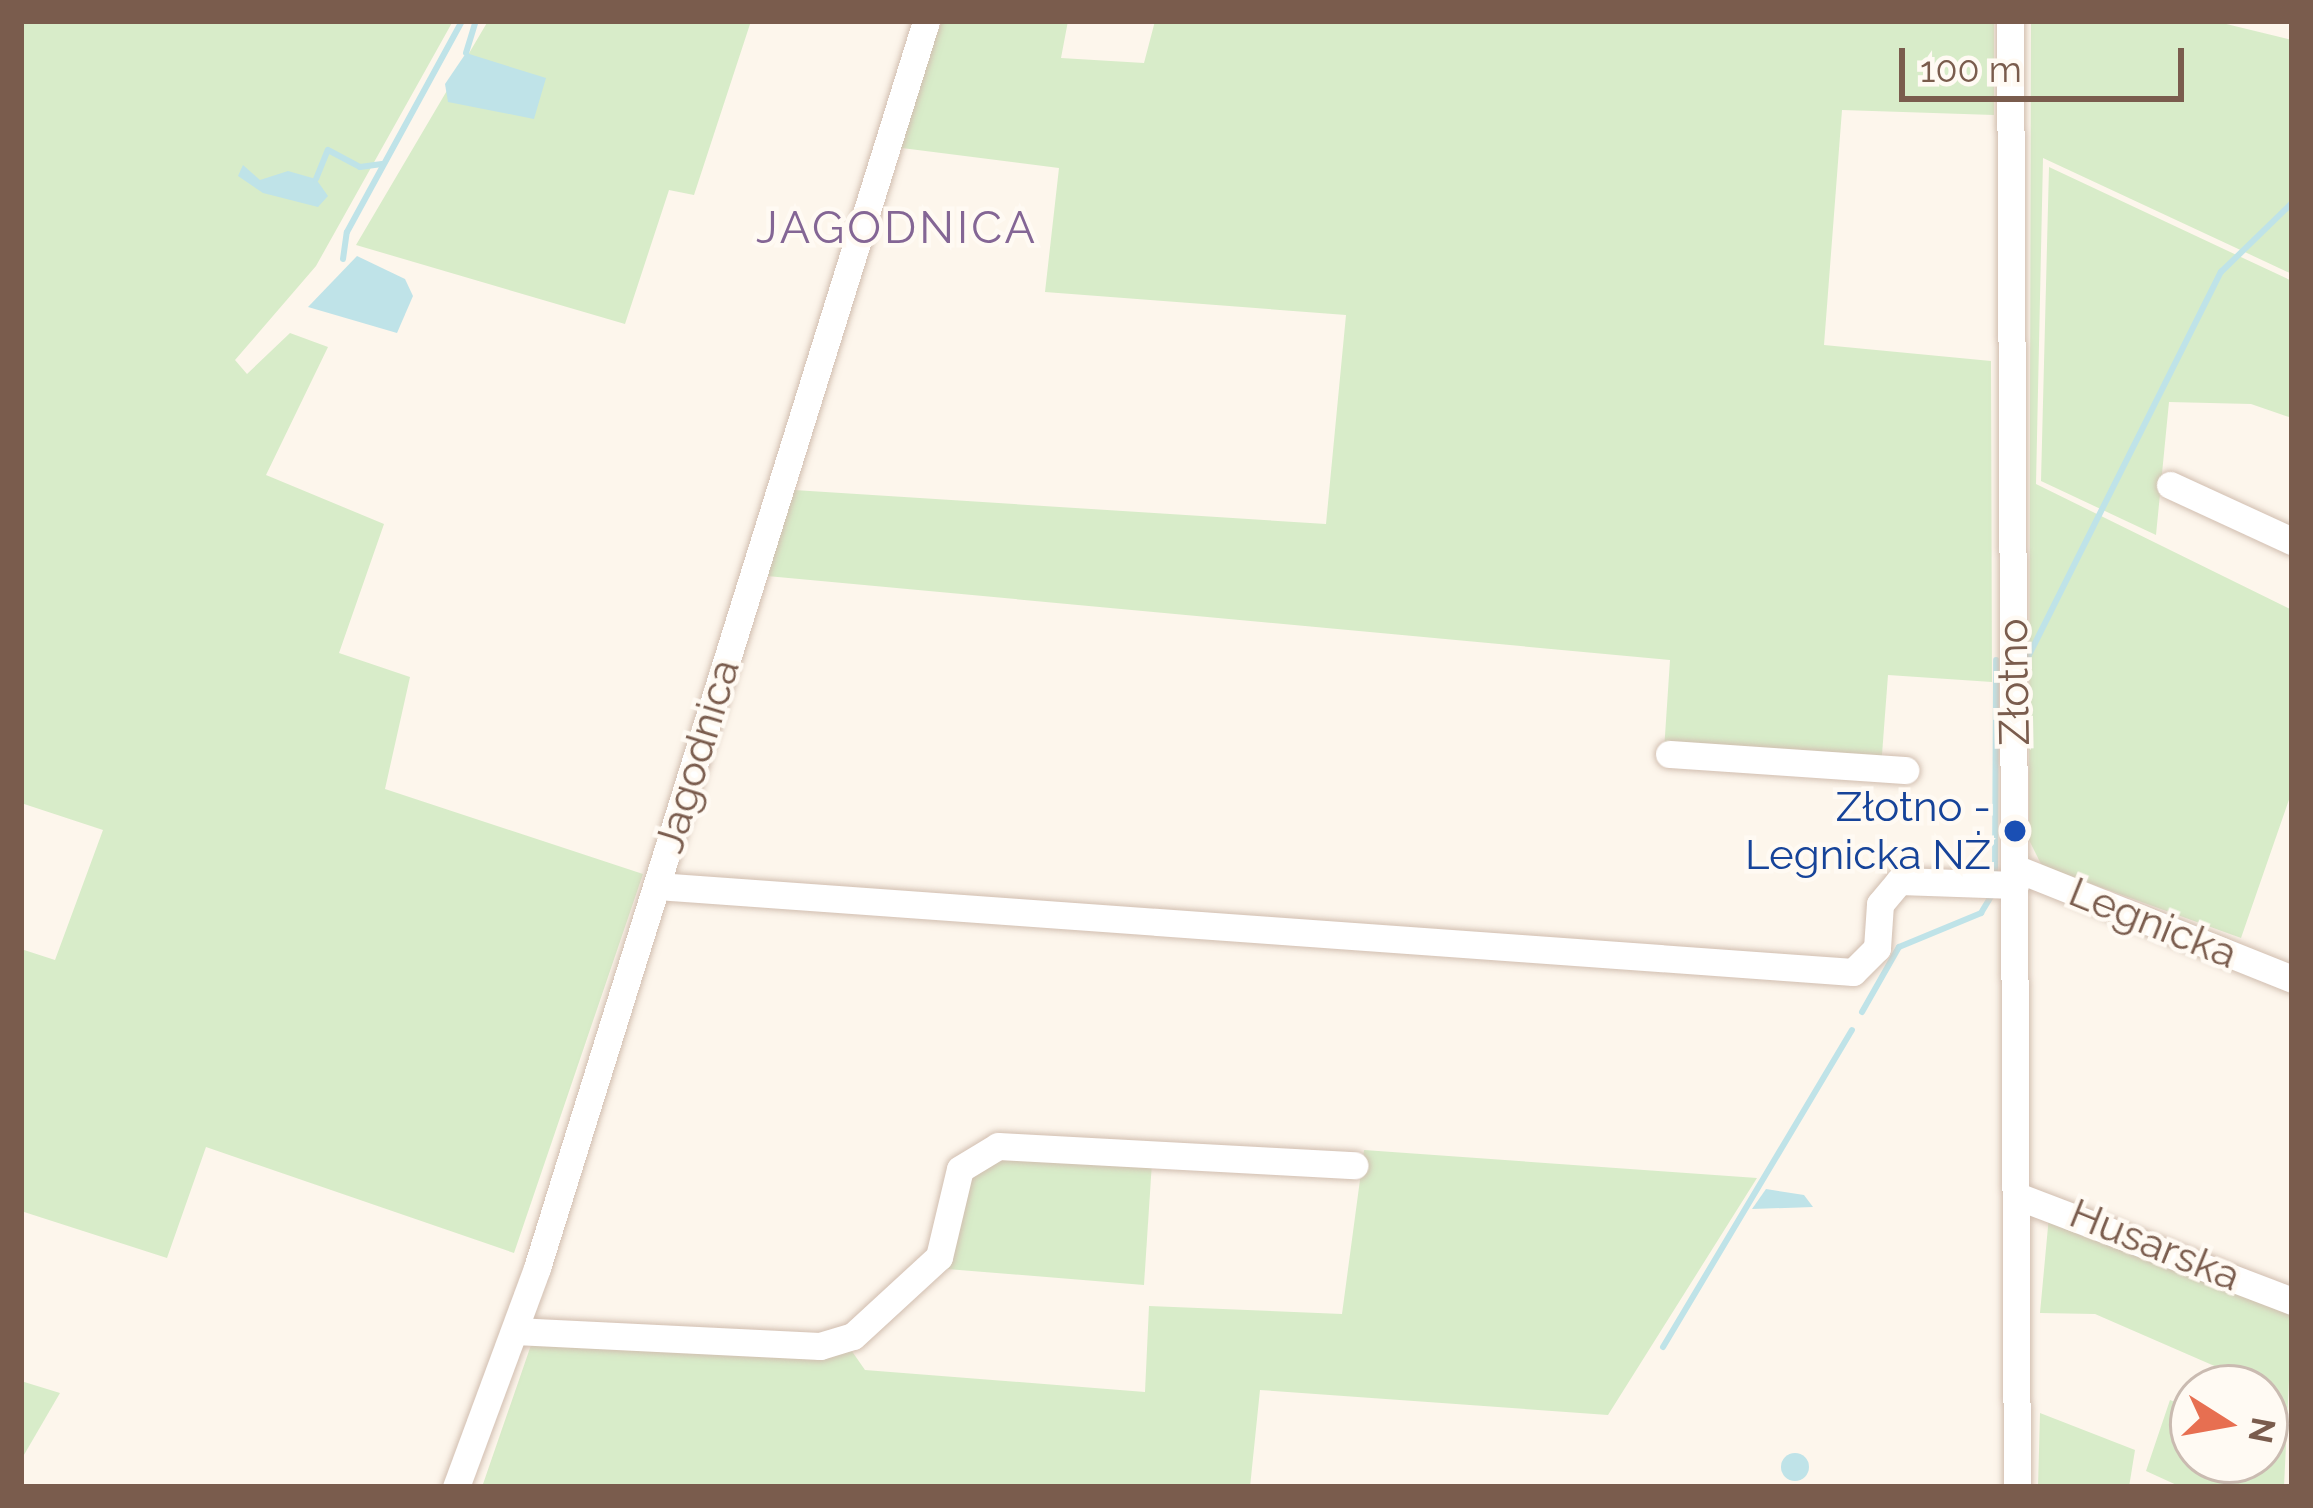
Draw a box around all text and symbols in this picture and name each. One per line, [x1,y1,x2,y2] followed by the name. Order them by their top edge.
[1905,24,2190,98] scale bar
[1920,48,2022,90] text: 100 m
[756,201,1038,255] district label: JAGODNICA
[1988,618,2040,746] street label: Złotno
[644,653,750,859] street label: Jagodnica
[1745,782,1991,880] place label: Złotno - Legnicka NŻ
[2002,818,2028,844] marker: Złotno - Legnicka NŻ
[2062,867,2244,979] street label: Legnicka
[2062,1188,2248,1302] street label: Husarska
[2169,1364,2289,1484] north arrow
[2240,1414,2283,1446] text: N

